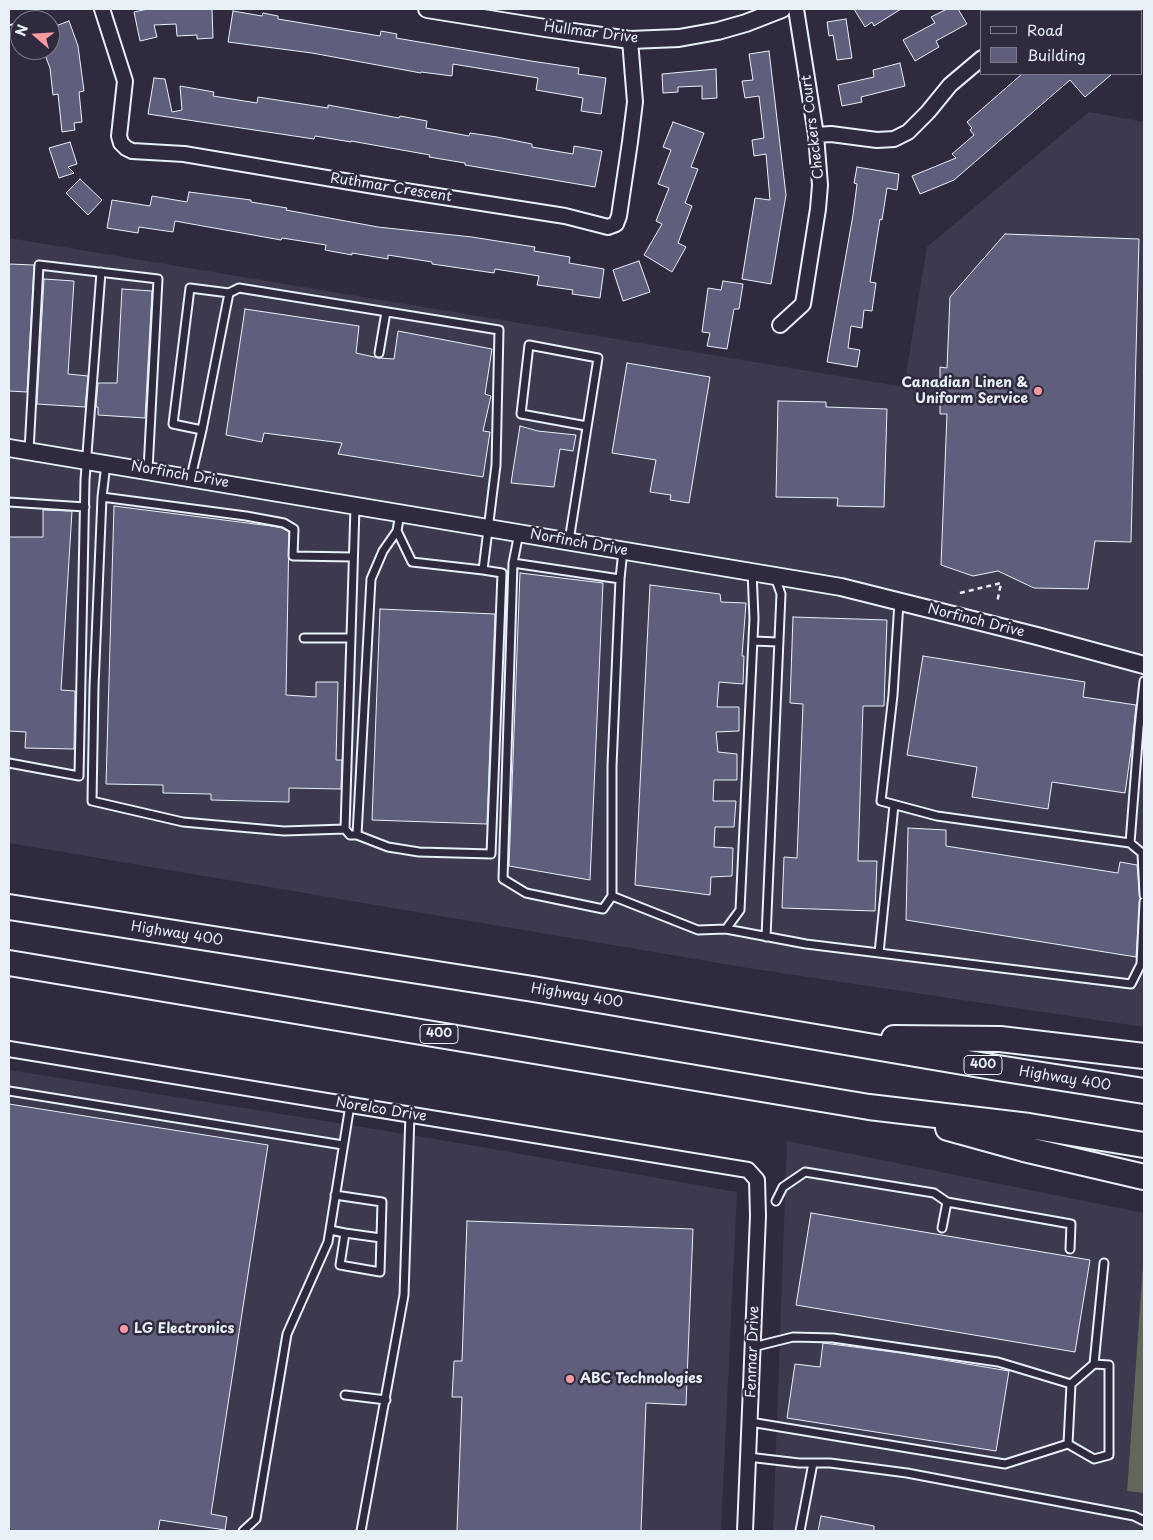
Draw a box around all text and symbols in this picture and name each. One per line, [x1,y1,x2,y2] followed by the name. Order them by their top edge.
[10,10,60,60] north arrow
[980,10,1143,75] legend
[1027,18,1063,41] text: Road
[543,19,639,47] street label: Hullmar Drive
[10,22,33,39] text: N
[1027,43,1086,66] text: Building
[798,74,828,180] street label: Checkers Court
[329,170,453,206] street label: Ruthmar Crescent
[901,375,1028,408] place label: Canadian Linen & Uniform Service
[1032,385,1044,397] marker: Canadian Linen & Uniform Service
[130,458,230,492] street label: Norfinch Drive
[529,526,629,560] street label: Norfinch Drive
[926,601,1026,641] street label: Norfinch Drive
[130,918,224,950] street label: Highway 400
[530,980,624,1012] street label: Highway 400
[420,1024,458,1044] road number: 400
[964,1056,1002,1074] road number: 400
[1018,1063,1112,1095] street label: Highway 400
[334,1094,428,1126] street label: Norelco Drive
[743,1306,763,1398] street label: Fenmar Drive
[134,1321,234,1337] place label: LG Electronics
[118,1323,130,1335] marker: LG Electronics
[580,1371,703,1387] place label: ABC Technologies
[564,1373,576,1385] marker: ABC Technologies

